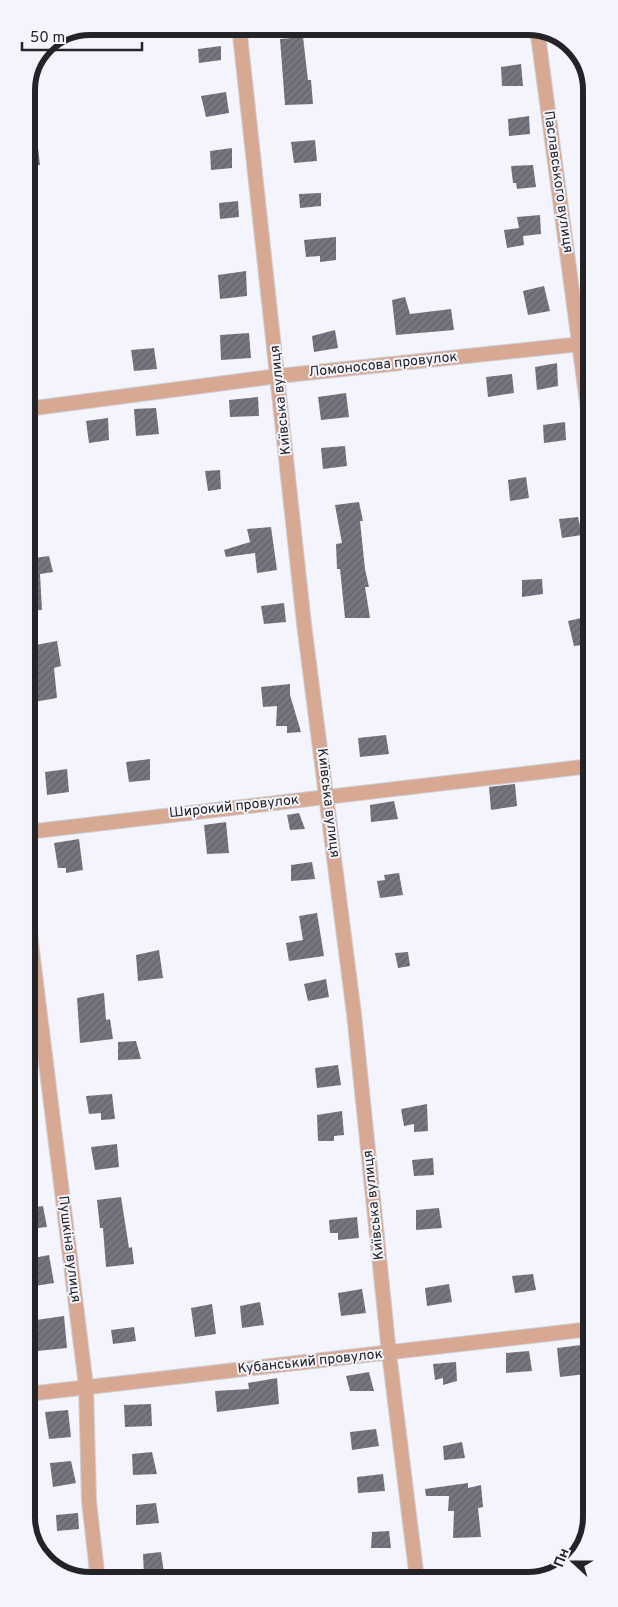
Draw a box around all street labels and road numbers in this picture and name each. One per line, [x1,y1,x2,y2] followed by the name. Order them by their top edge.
[540,110,576,254] street label: Паславського вулиця
[267,344,295,456] street label: Київська вулиця
[308,349,458,381] street label: Ломоносова провулок
[313,747,343,859] street label: Київська вулиця
[168,792,300,822] street label: Широкий провулок
[360,1149,388,1261] street label: Київська вулиця
[54,1195,84,1303] street label: Пушкіна вулиця
[237,1346,383,1378] street label: Кубанський провулок

